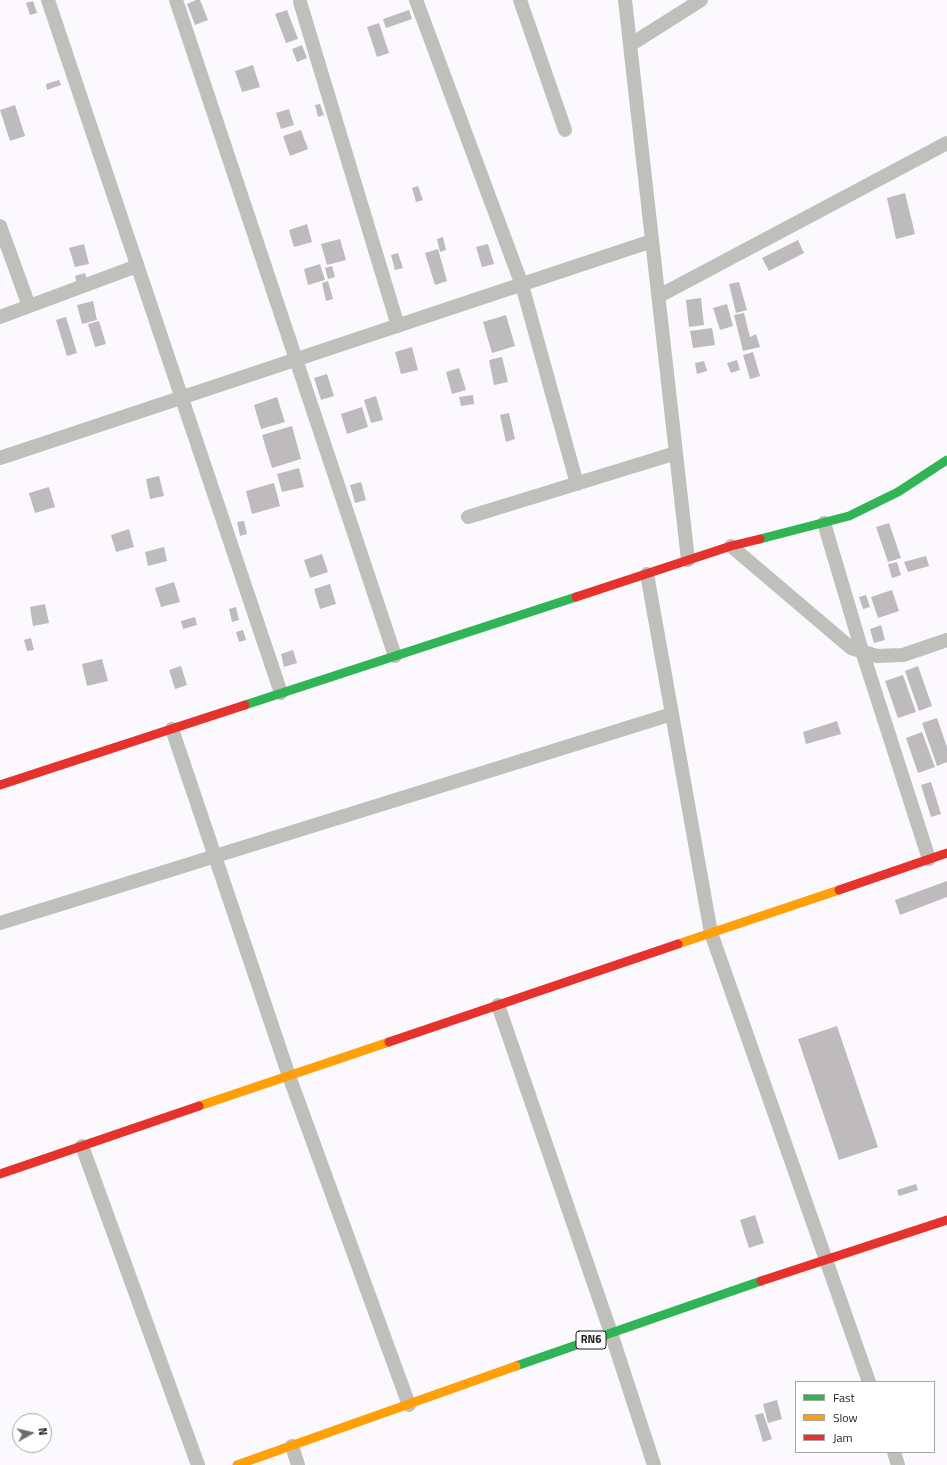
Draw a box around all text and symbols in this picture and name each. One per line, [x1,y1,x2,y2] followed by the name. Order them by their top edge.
[576,1331,606,1349] road number: RN6
[795,1381,935,1453] legend
[833,1388,855,1407] text: Fast
[833,1408,858,1427] text: Slow
[12,1413,52,1453] north arrow
[34,1427,51,1436] text: N
[833,1428,853,1447] text: Jam

